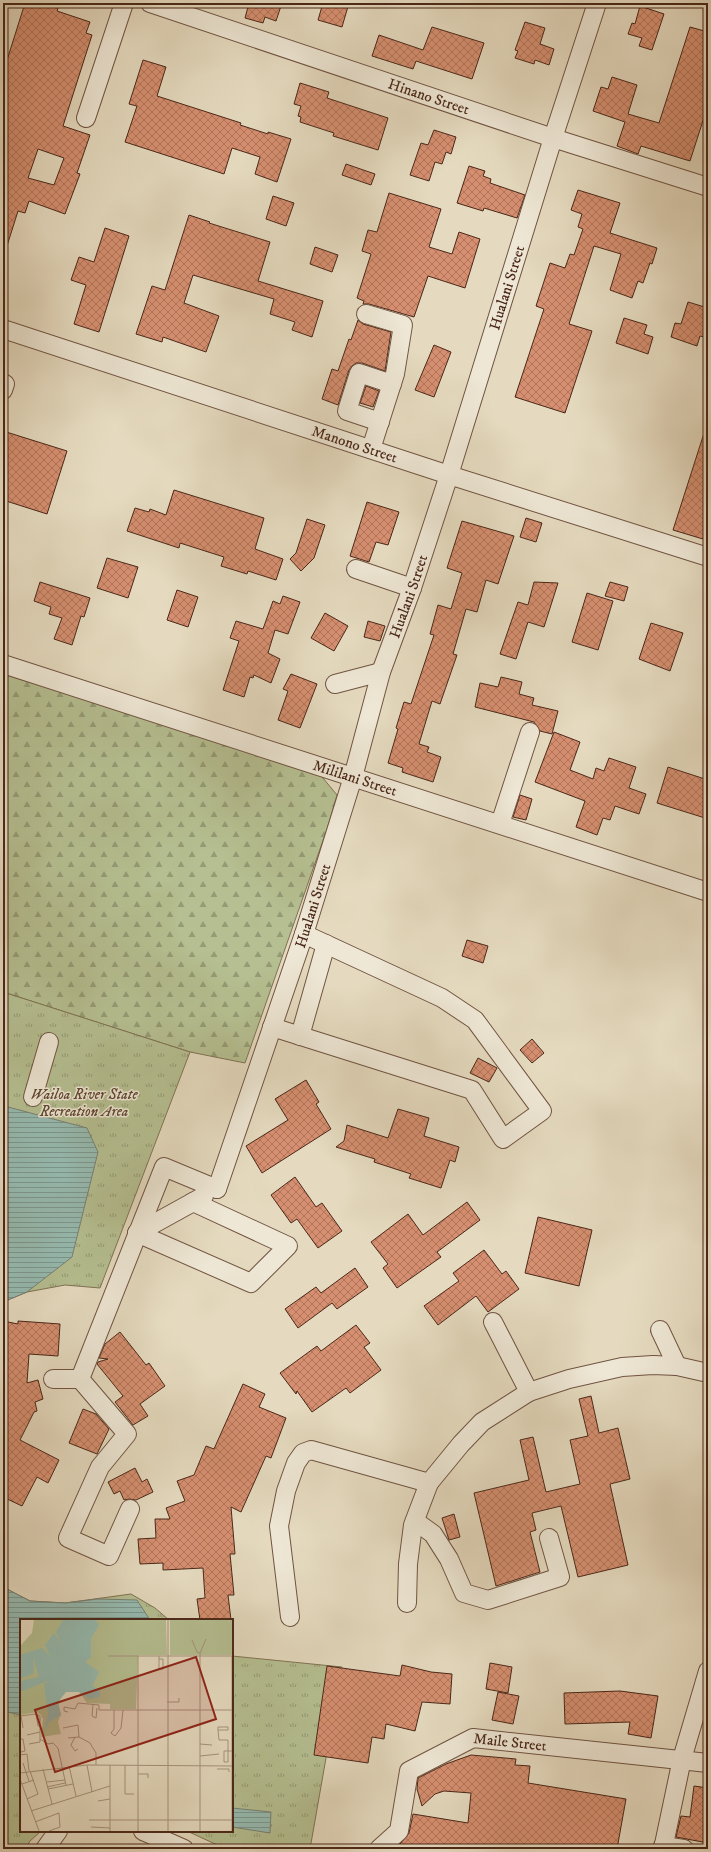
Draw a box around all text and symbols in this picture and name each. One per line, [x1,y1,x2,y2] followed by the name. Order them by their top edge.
[386,74,472,119] street label: Hinano Street
[485,243,529,332] street label: Hualani Street
[309,422,400,468] street label: Manono Street
[385,552,432,641] street label: Hualani Street
[310,756,400,801] street label: Mililani Street
[291,861,335,951] street label: Hualani Street
[31,1085,138,1121] park label: Wailoa River State Recreation Area
[20,1619,233,1832] inset map
[473,1729,548,1756] street label: Maile Street

